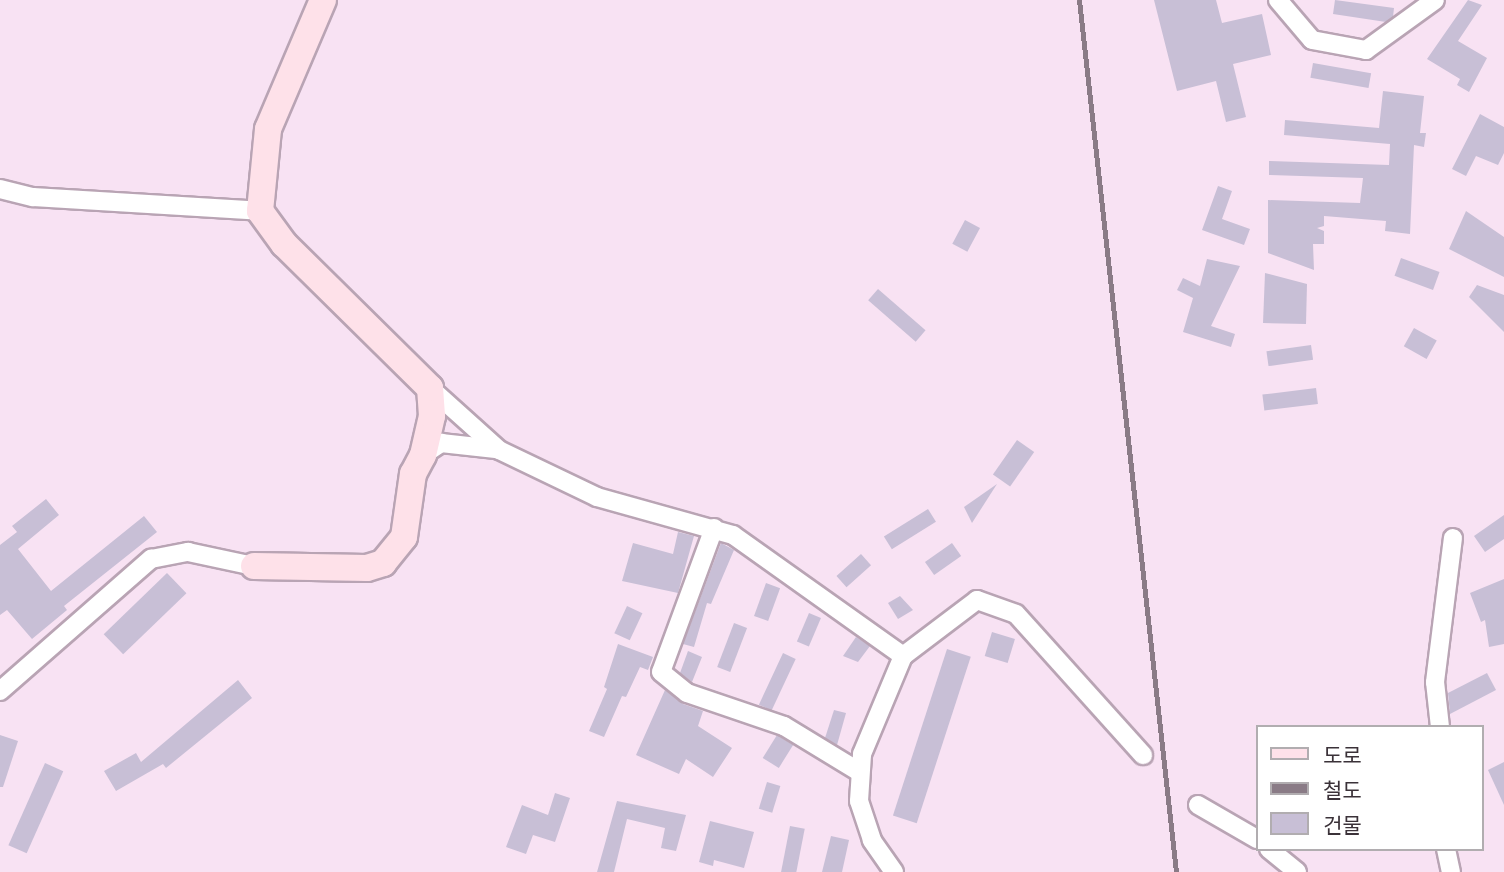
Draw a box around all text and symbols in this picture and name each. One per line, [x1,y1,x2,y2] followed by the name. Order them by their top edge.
[1256,725,1483,851] legend
[1323,744,1362,767] text: 도로
[1323,779,1362,802] text: 철도
[1323,814,1362,837] text: 건물

